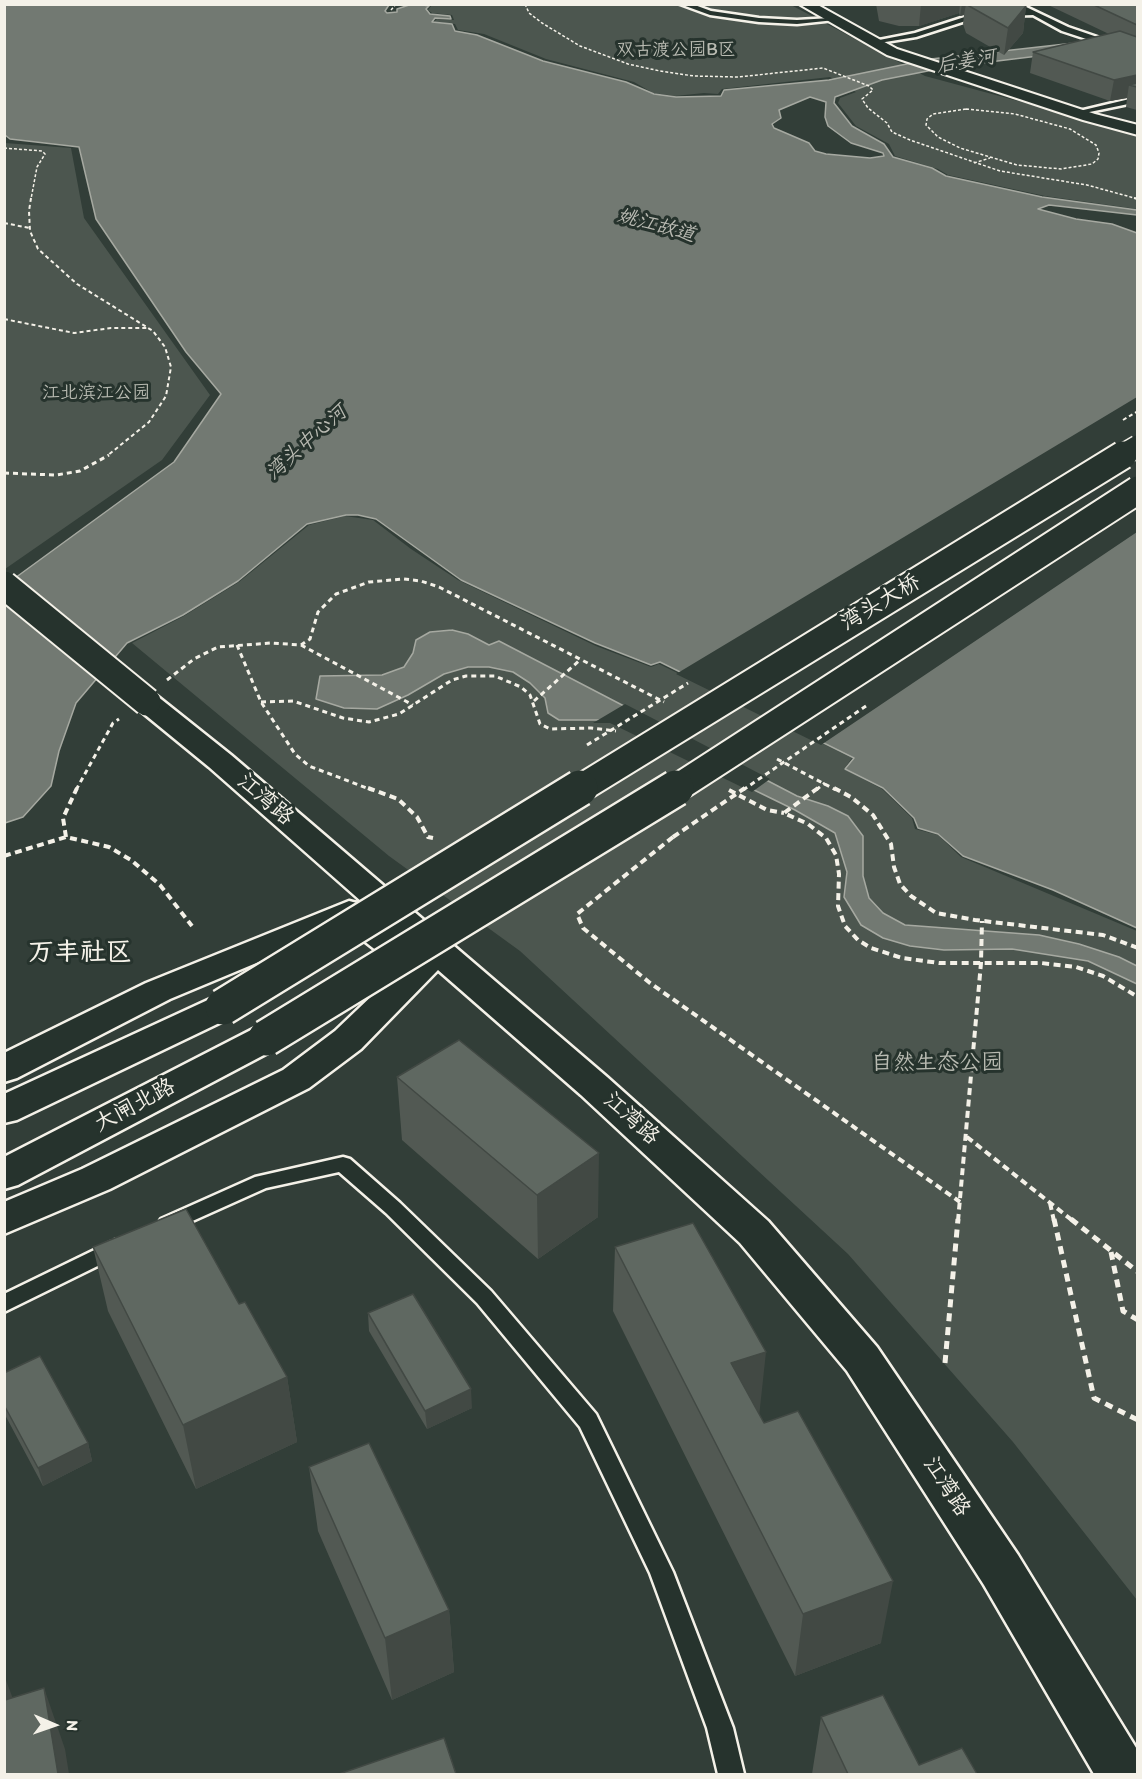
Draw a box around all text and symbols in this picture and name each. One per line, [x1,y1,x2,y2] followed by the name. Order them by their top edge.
[616,39,736,61] park label: 双古渡公园B区
[934,45,998,79] water label: 后姜河
[614,204,698,248] water label: 姚江故道
[42,382,150,404] park label: 江北滨江公园
[262,401,352,485] water label: 湾头中心河
[836,569,926,637] street label: 湾头大桥
[231,768,299,832] street label: 江湾路
[28,937,132,969] district label: 万丰社区
[871,1050,1003,1076] park label: 自然生态公园
[90,1074,180,1138] street label: 大闸北路
[598,1087,664,1151] street label: 江湾路
[917,1452,975,1522] street label: 江湾路
[24,1695,84,1755] north arrow
[63,1720,82,1731] text: N

